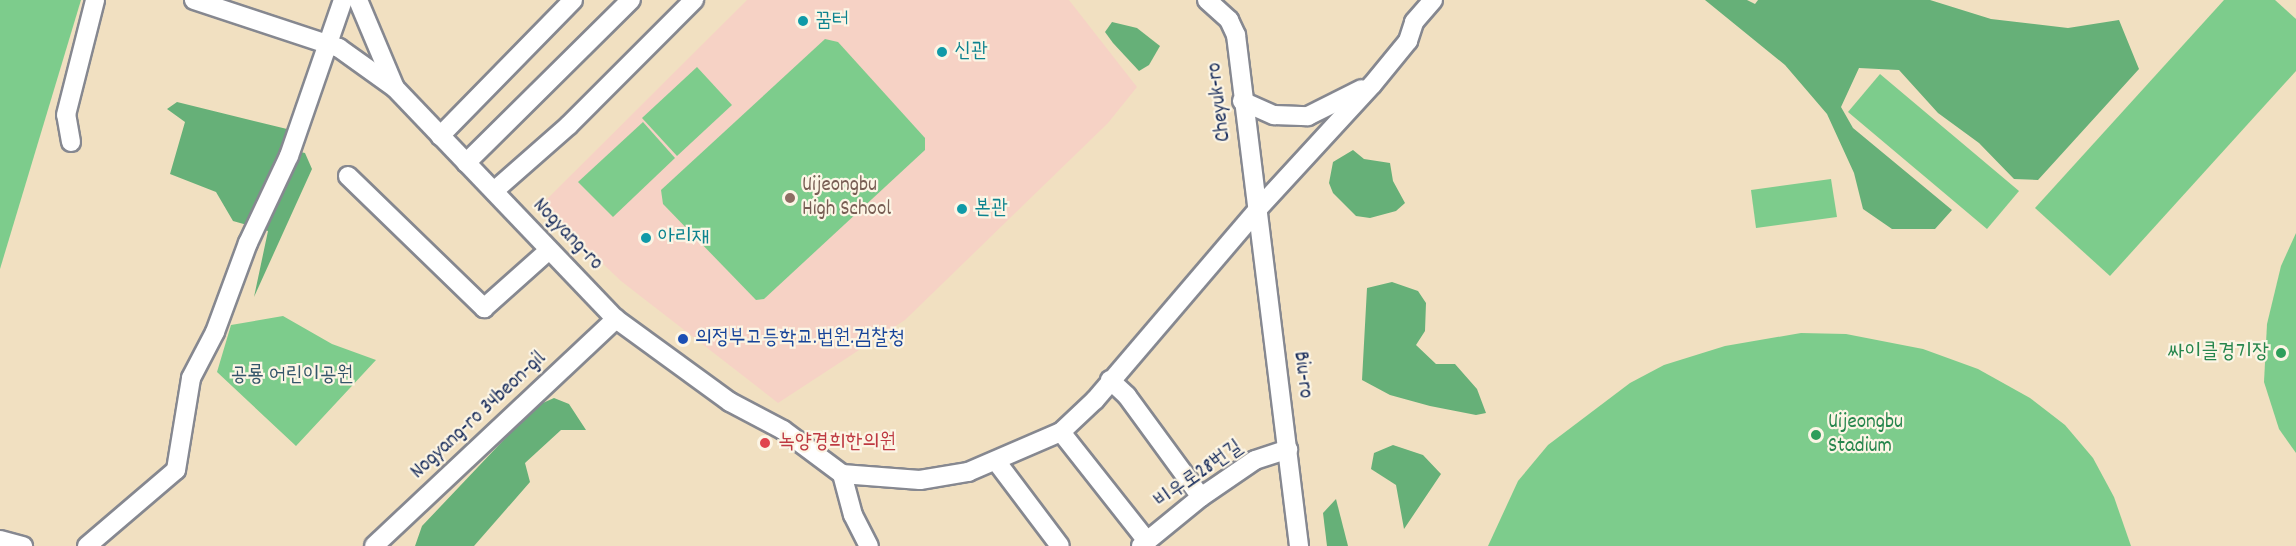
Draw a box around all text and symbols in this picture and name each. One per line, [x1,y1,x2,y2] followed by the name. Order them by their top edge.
[815,8,849,34] place label: 꿈터
[796,14,810,28] marker: 꿈터
[954,39,988,65] place label: 신관
[935,45,949,59] marker: 신관
[1203,61,1237,143] street label: Cheyuk-ro
[802,173,891,223] place label: Uijeongbu High School
[783,191,797,205] marker: Uijeongbu High School
[527,194,607,276] street label: Nogyang-ro
[974,196,1008,222] place label: 본관
[955,202,969,216] marker: 본관
[658,225,709,251] place label: 아리재
[639,231,653,245] marker: 아리재
[695,326,905,352] place label: 의정부고등학교.법원.검찰청
[676,332,690,346] marker: 의정부고등학교.법원.검찰청
[2168,340,2269,366] place label: 싸이클경기장
[2274,346,2288,360] marker: 싸이클경기장
[406,347,552,485] street label: Nogyang-ro 34beon-gil
[1287,350,1317,400] street label: Biu-ro
[230,363,354,389] park label: 공룡 어린이공원
[1828,410,1903,460] place label: Uijeongbu Stadium
[1809,428,1823,442] marker: Uijeongbu Stadium
[778,430,896,456] place label: 녹양경희한의원
[756,434,774,452] marker: 녹양경희한의원
[1150,435,1248,515] street label: 비우로28번길

